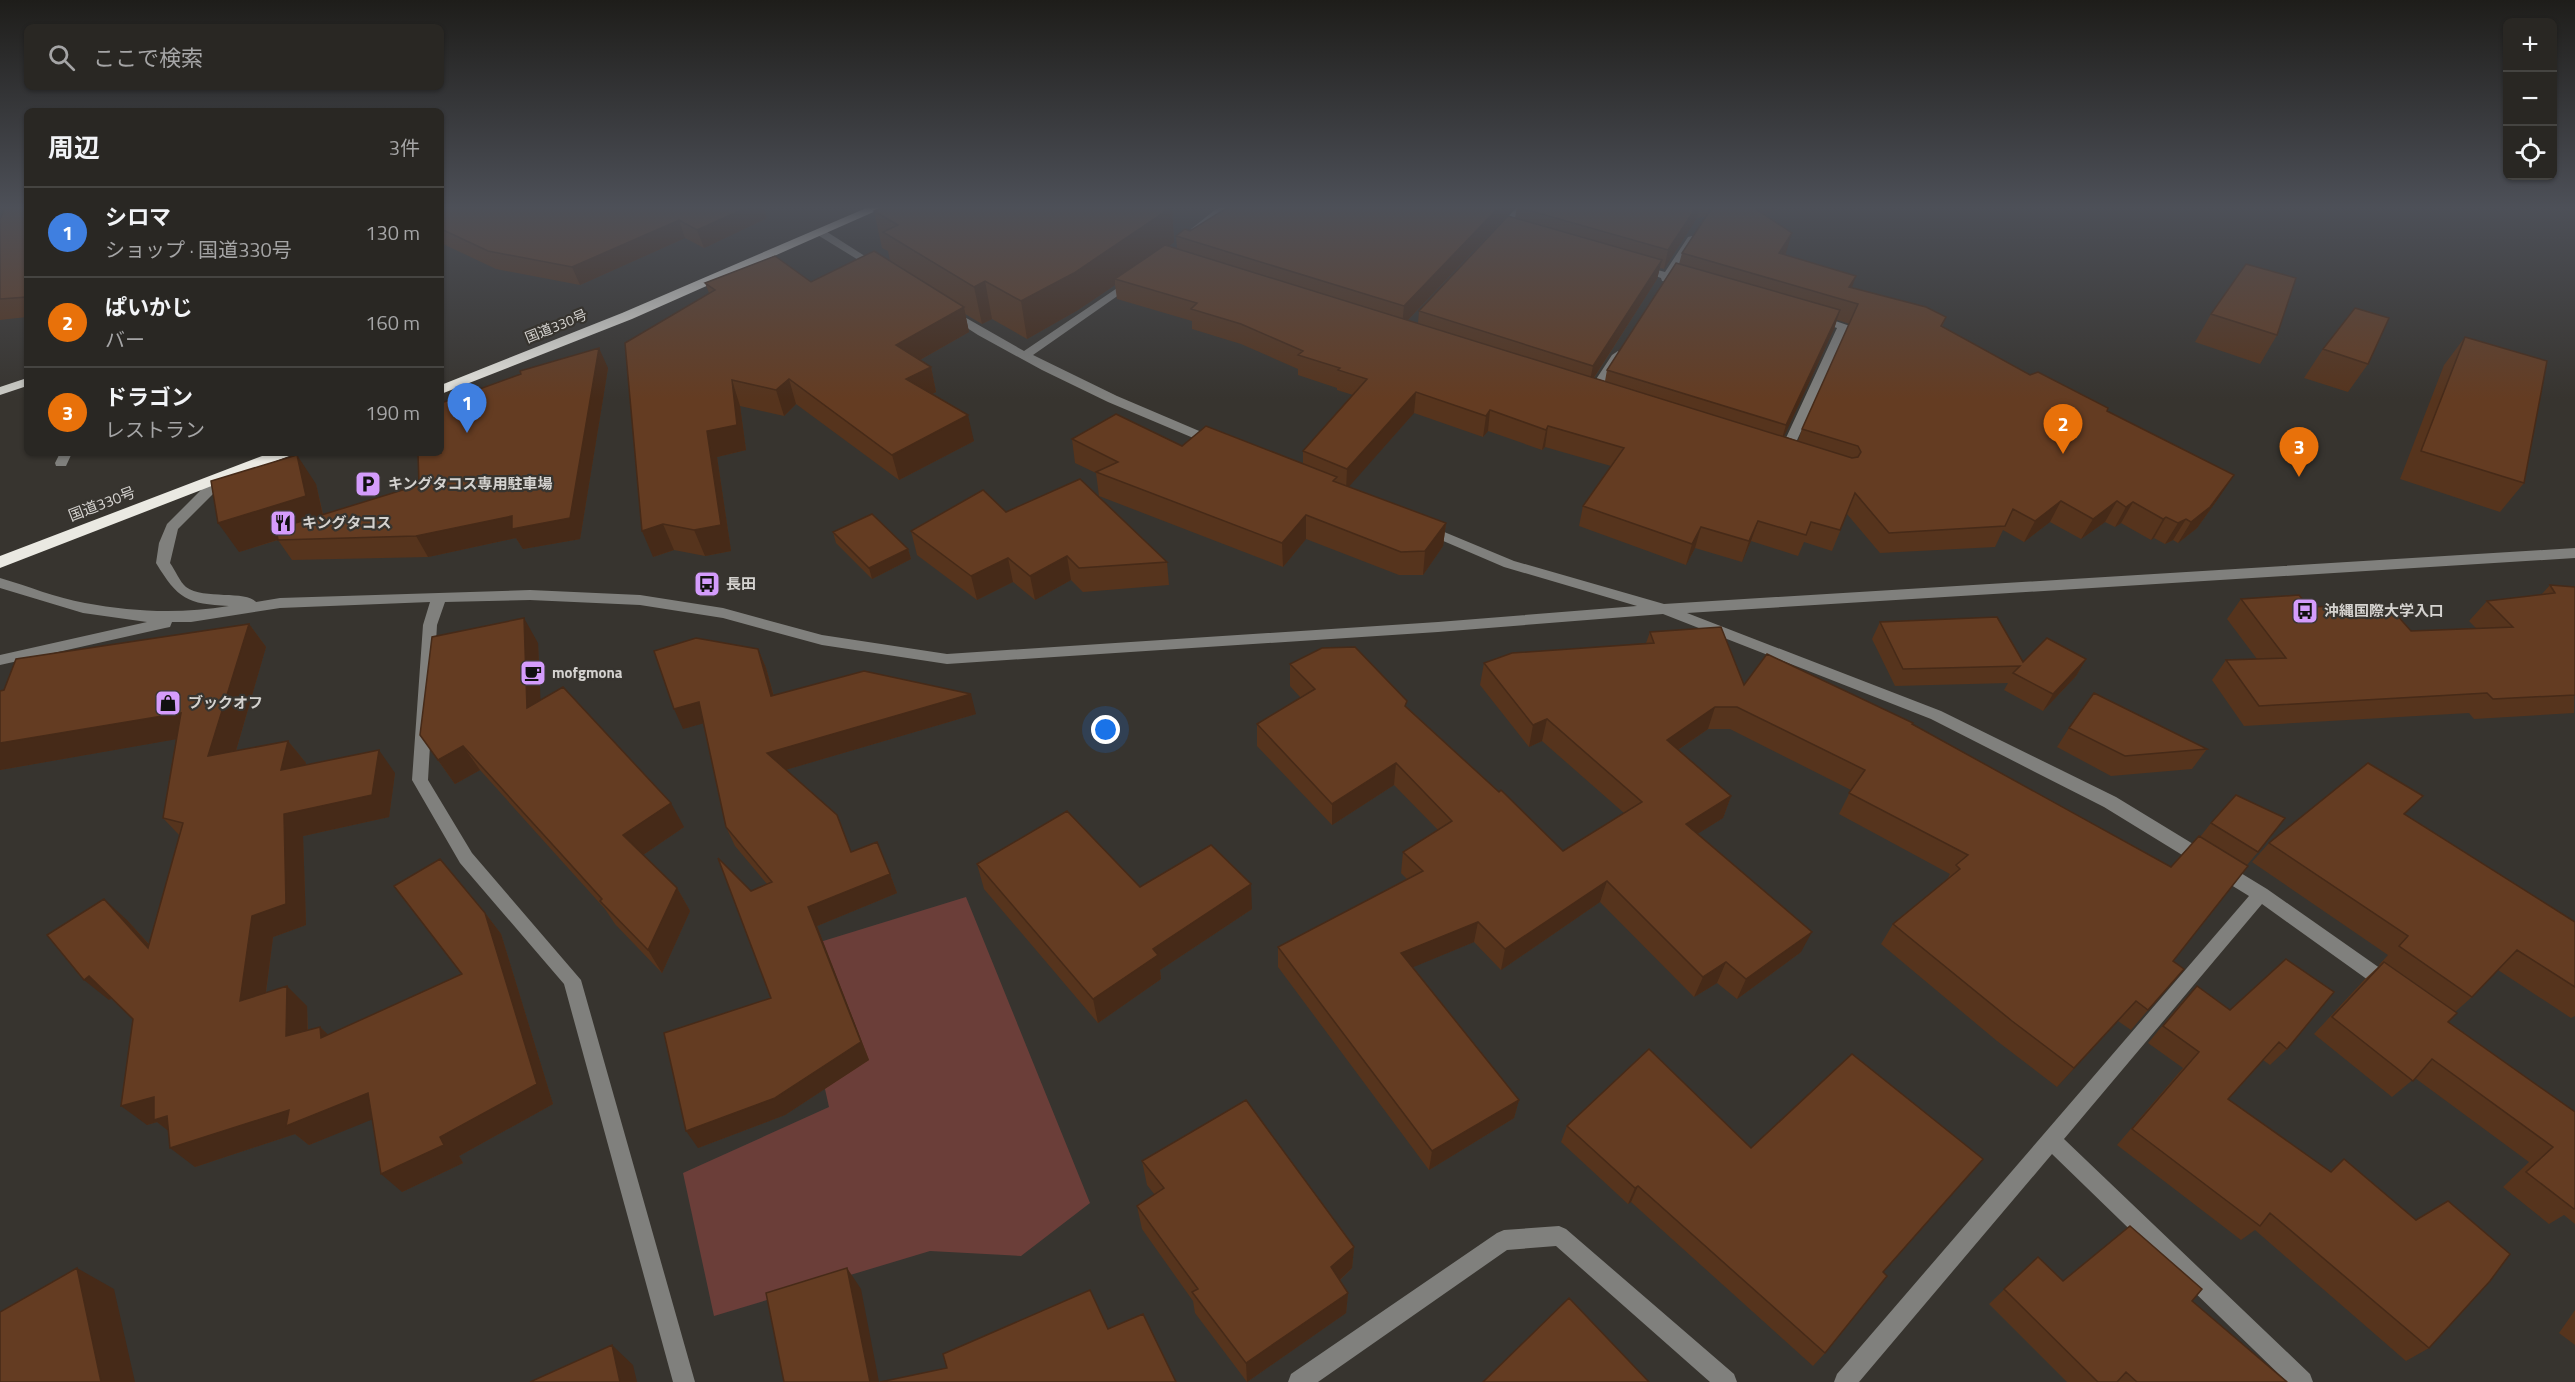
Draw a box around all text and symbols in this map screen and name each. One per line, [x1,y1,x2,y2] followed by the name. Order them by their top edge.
[2503,18,2557,180] map controls
[2503,18,2557,72] button: +
[24,24,444,90] search box
[45,41,78,74] icon: search
[93,41,203,75] text: ここで検索
[2503,72,2557,126] button: −
[2503,126,2557,180] button: locate
[48,128,100,167] text: 周辺
[389,132,420,163] text: 3件
[105,200,171,234] text: シロマ
[62,217,73,248] text: 1
[365,217,420,248] text: 130 m
[105,234,292,265] text: ショップ · 国道330号
[105,290,193,324] text: ぱいかじ
[521,304,590,348] street label: 国道330号
[62,307,73,338] text: 2
[365,307,420,338] text: 160 m
[105,324,145,355] text: バー
[105,380,193,414] text: ドラゴン
[448,384,486,433] pin: 1
[62,397,73,428] text: 3
[365,397,420,428] text: 190 m
[2044,404,2082,454] pin: 2
[105,414,205,445] text: レストラン
[2280,428,2318,477] pin: 3
[353,469,383,499] parking icon: キングタコス専用駐車場
[388,472,553,495] place label: キングタコス専用駐車場
[65,480,139,527] street label: 国道330号
[268,508,298,538] restaurant icon: キングタコス
[302,511,392,534] place label: キングタコス
[692,569,722,599] bus stop icon: 長田
[726,572,756,595] place label: 長田
[2290,596,2320,626] bus stop icon: 沖縄国際大学入口
[2324,599,2444,622] place label: 沖縄国際大学入口
[518,658,548,688] cafe icon: mofgmona
[552,661,623,684] place label: mofgmona
[153,688,183,718] shop icon: ブックオフ
[188,691,263,714] place label: ブックオフ
[1091,715,1120,744] your location

